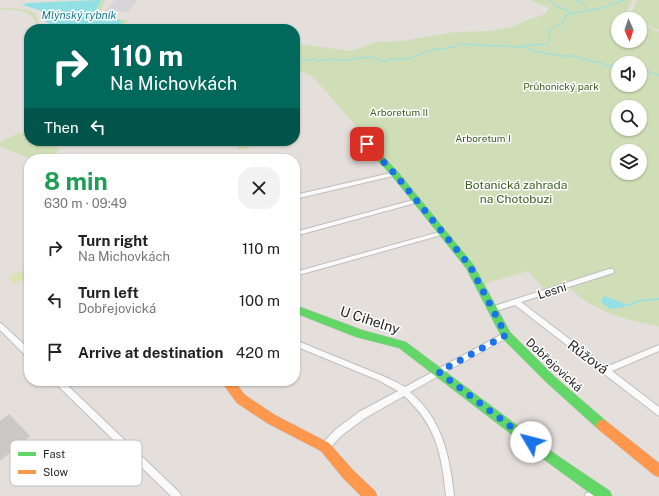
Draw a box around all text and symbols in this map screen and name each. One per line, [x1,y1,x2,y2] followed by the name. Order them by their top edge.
[42,9,117,21] water label: Mlýnský rybník
[611,12,647,48] north arrow
[611,12,647,180] map controls
[110,39,183,72] text: 110 m
[44,40,96,92] icon: right
[611,56,647,92] button: sound
[110,73,237,94] text: Na Michovkách
[523,80,599,92] park label: Průhonický park
[611,100,647,136] button: search
[370,106,428,118] park label: Arboretum II
[87,116,109,138] icon: left
[44,119,79,136] text: Then
[350,127,384,161] pin
[455,132,511,144] park label: Arboretum I
[356,133,378,155] icon: arrive
[611,144,647,180] button: layers
[44,167,108,195] text: 8 min
[238,167,280,209] button: close
[465,178,567,206] park label: Botanická zahrada na Chotobuzi
[44,196,127,211] text: 630 m · 09:49
[78,232,148,249] text: Turn right
[44,237,66,259] icon: right
[242,240,280,257] text: 110 m
[78,249,170,264] text: Na Michovkách
[536,279,569,302] street label: Lesní
[78,284,139,301] text: Turn left
[44,289,66,311] icon: left
[239,292,280,309] text: 100 m
[78,301,156,316] text: Dobřejovická
[338,303,402,337] street label: U Cihelny
[523,335,585,395] street label: Dobřejovická
[565,337,611,377] street label: Růžová
[44,341,66,363] icon: arrive
[78,344,223,361] text: Arrive at destination
[236,344,280,361] text: 420 m
[510,421,552,463] position arrow
[10,440,142,486] legend
[43,448,65,460] text: Fast
[43,466,69,478] text: Slow

